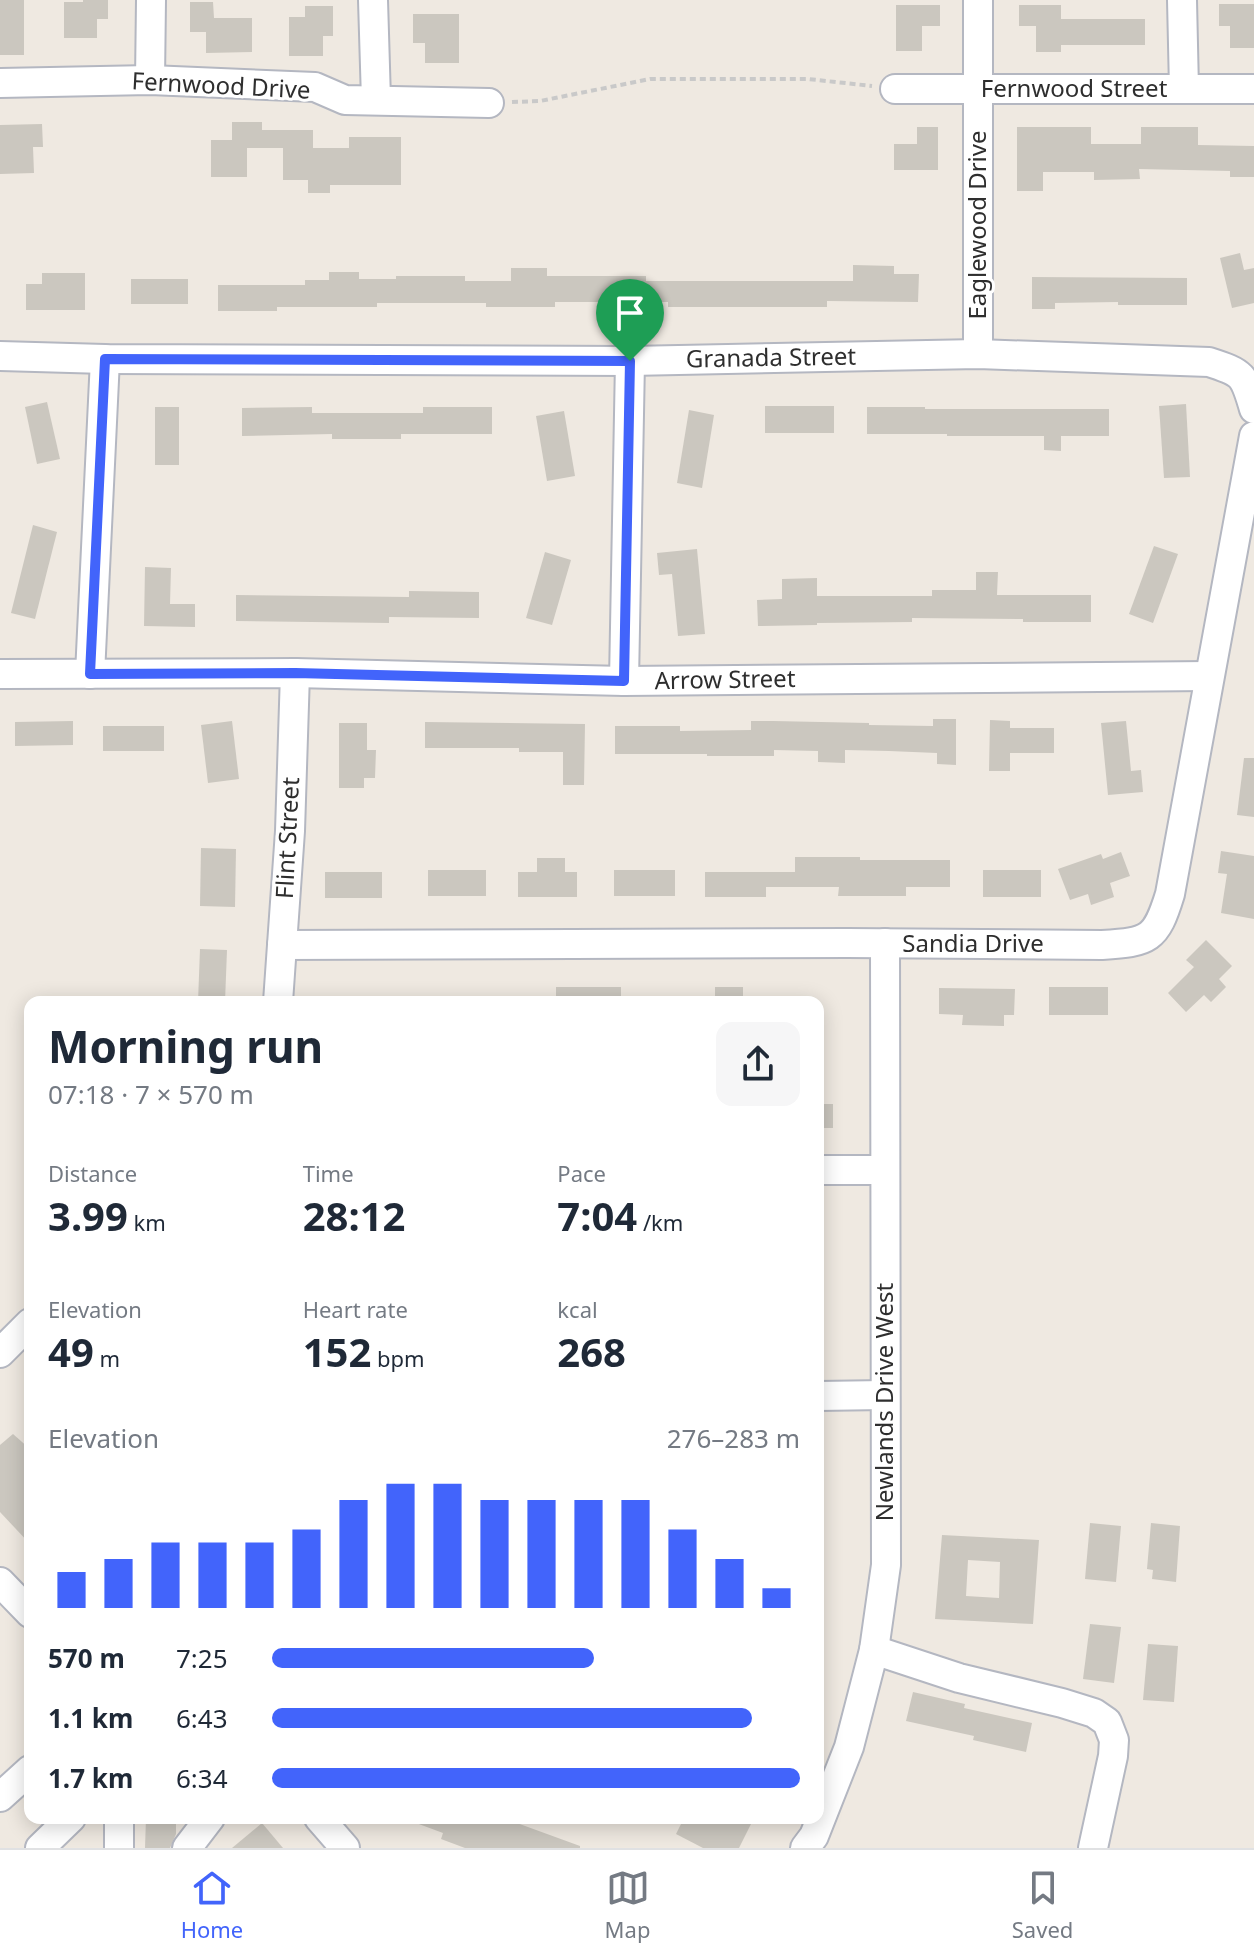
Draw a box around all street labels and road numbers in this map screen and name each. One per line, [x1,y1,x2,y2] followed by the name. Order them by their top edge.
[131,63,311,106] street label: Fernwood Drive
[981,71,1168,104] street label: Fernwood Street
[960,130,993,320] street label: Eaglewood Drive
[686,339,857,374] street label: Granada Street
[654,661,796,696] street label: Arrow Street
[267,776,306,899] street label: Flint Street
[902,926,1044,959] street label: Sandia Drive
[867,1283,900,1521] street label: Newlands Drive West

